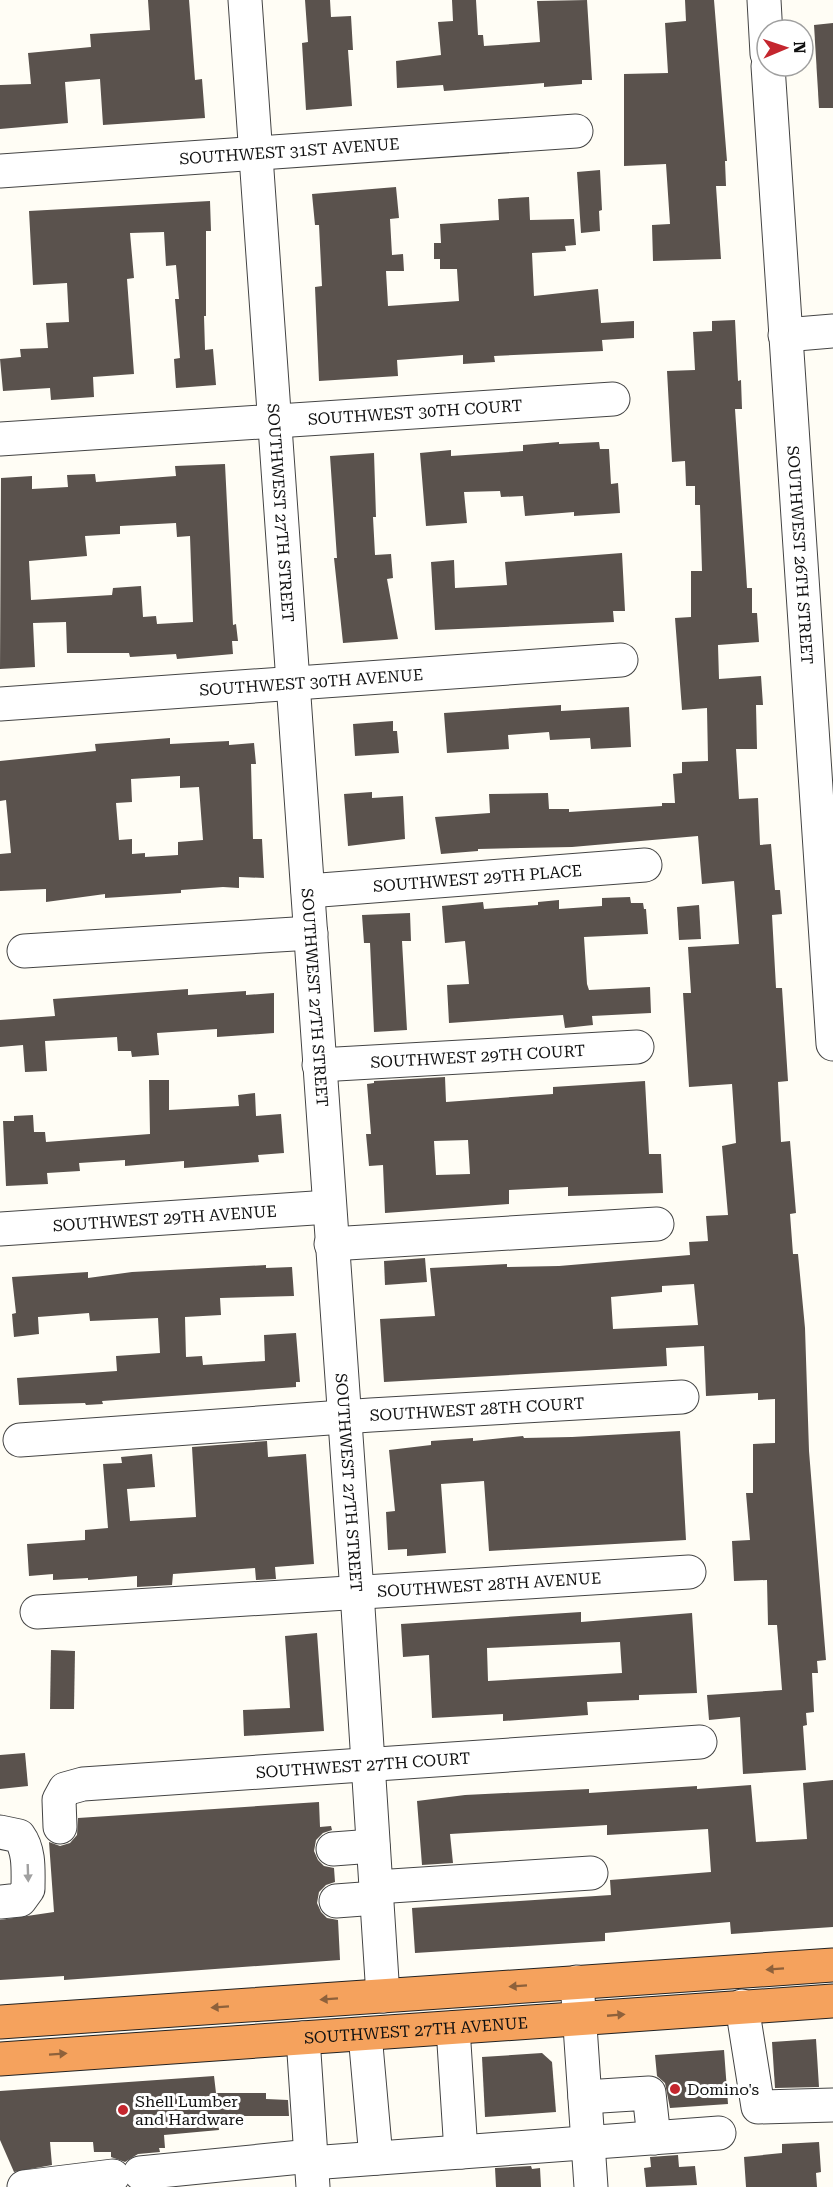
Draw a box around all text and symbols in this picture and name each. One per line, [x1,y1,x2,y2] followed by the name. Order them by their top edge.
[755,18,815,78] north arrow
[790,41,809,54] text: N
[179,134,400,168] street label: SOUTHWEST 31ST AVENUE
[307,395,523,428] street label: SOUTHWEST 30TH COURT
[264,403,298,623] street label: SOUTHWEST 27TH STREET
[784,445,817,665] street label: SOUTHWEST 26TH STREET
[199,665,424,699] street label: SOUTHWEST 30TH AVENUE
[372,860,583,895] street label: SOUTHWEST 29TH PLACE
[298,888,332,1108] street label: SOUTHWEST 27TH STREET
[370,1040,586,1072] street label: SOUTHWEST 29TH COURT
[52,1201,277,1235] street label: SOUTHWEST 29TH AVENUE
[332,1372,366,1593] street label: SOUTHWEST 27TH STREET
[369,1393,585,1425] street label: SOUTHWEST 28TH COURT
[377,1568,602,1601] street label: SOUTHWEST 28TH AVENUE
[255,1748,471,1782] street label: SOUTHWEST 27TH COURT
[23,1863,32,1882] one-way arrow
[765,1964,784,1973] one-way arrow
[509,1982,528,1991] one-way arrow
[320,1995,339,2004] one-way arrow
[210,2002,229,2012] one-way arrow
[606,2010,625,2020] one-way arrow
[303,2013,528,2047] street label: SOUTHWEST 27TH AVENUE
[49,2049,68,2059] one-way arrow
[687,2080,760,2099] place label: Domino's
[668,2082,682,2096] marker: Domino's
[135,2092,244,2129] place label: Shell Lumber and Hardware
[116,2103,130,2117] marker: Shell Lumber and Hardware

